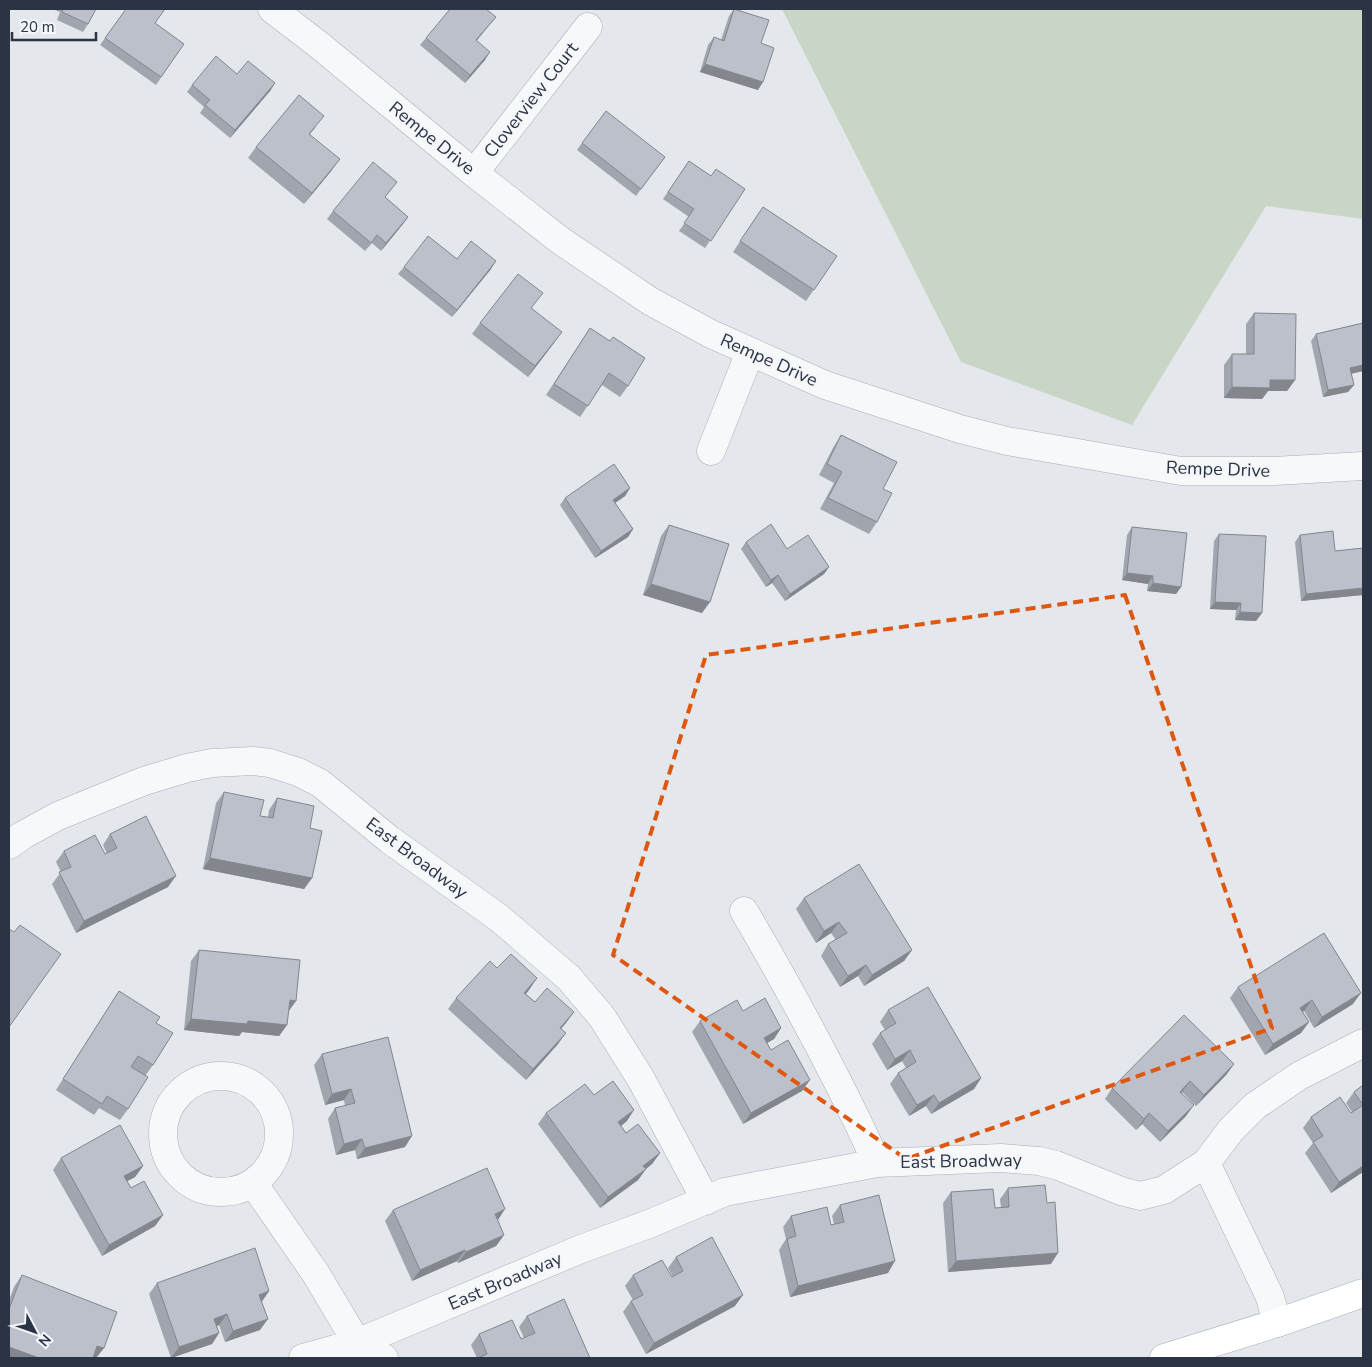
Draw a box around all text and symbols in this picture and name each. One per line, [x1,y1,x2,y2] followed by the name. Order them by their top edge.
[12,10,96,42] scale bar
[20,17,55,37] text: 20 m
[478,37,584,163] street label: Cloverview Court
[384,96,480,180] street label: Rempe Drive
[717,328,821,392] street label: Rempe Drive
[1166,455,1270,483] street label: Rempe Drive
[361,812,473,905] street label: East Broadway
[900,1148,1023,1174] street label: East Broadway
[444,1246,566,1316] street label: East Broadway
[10,1307,60,1357] north arrow
[34,1330,55,1350] text: N

